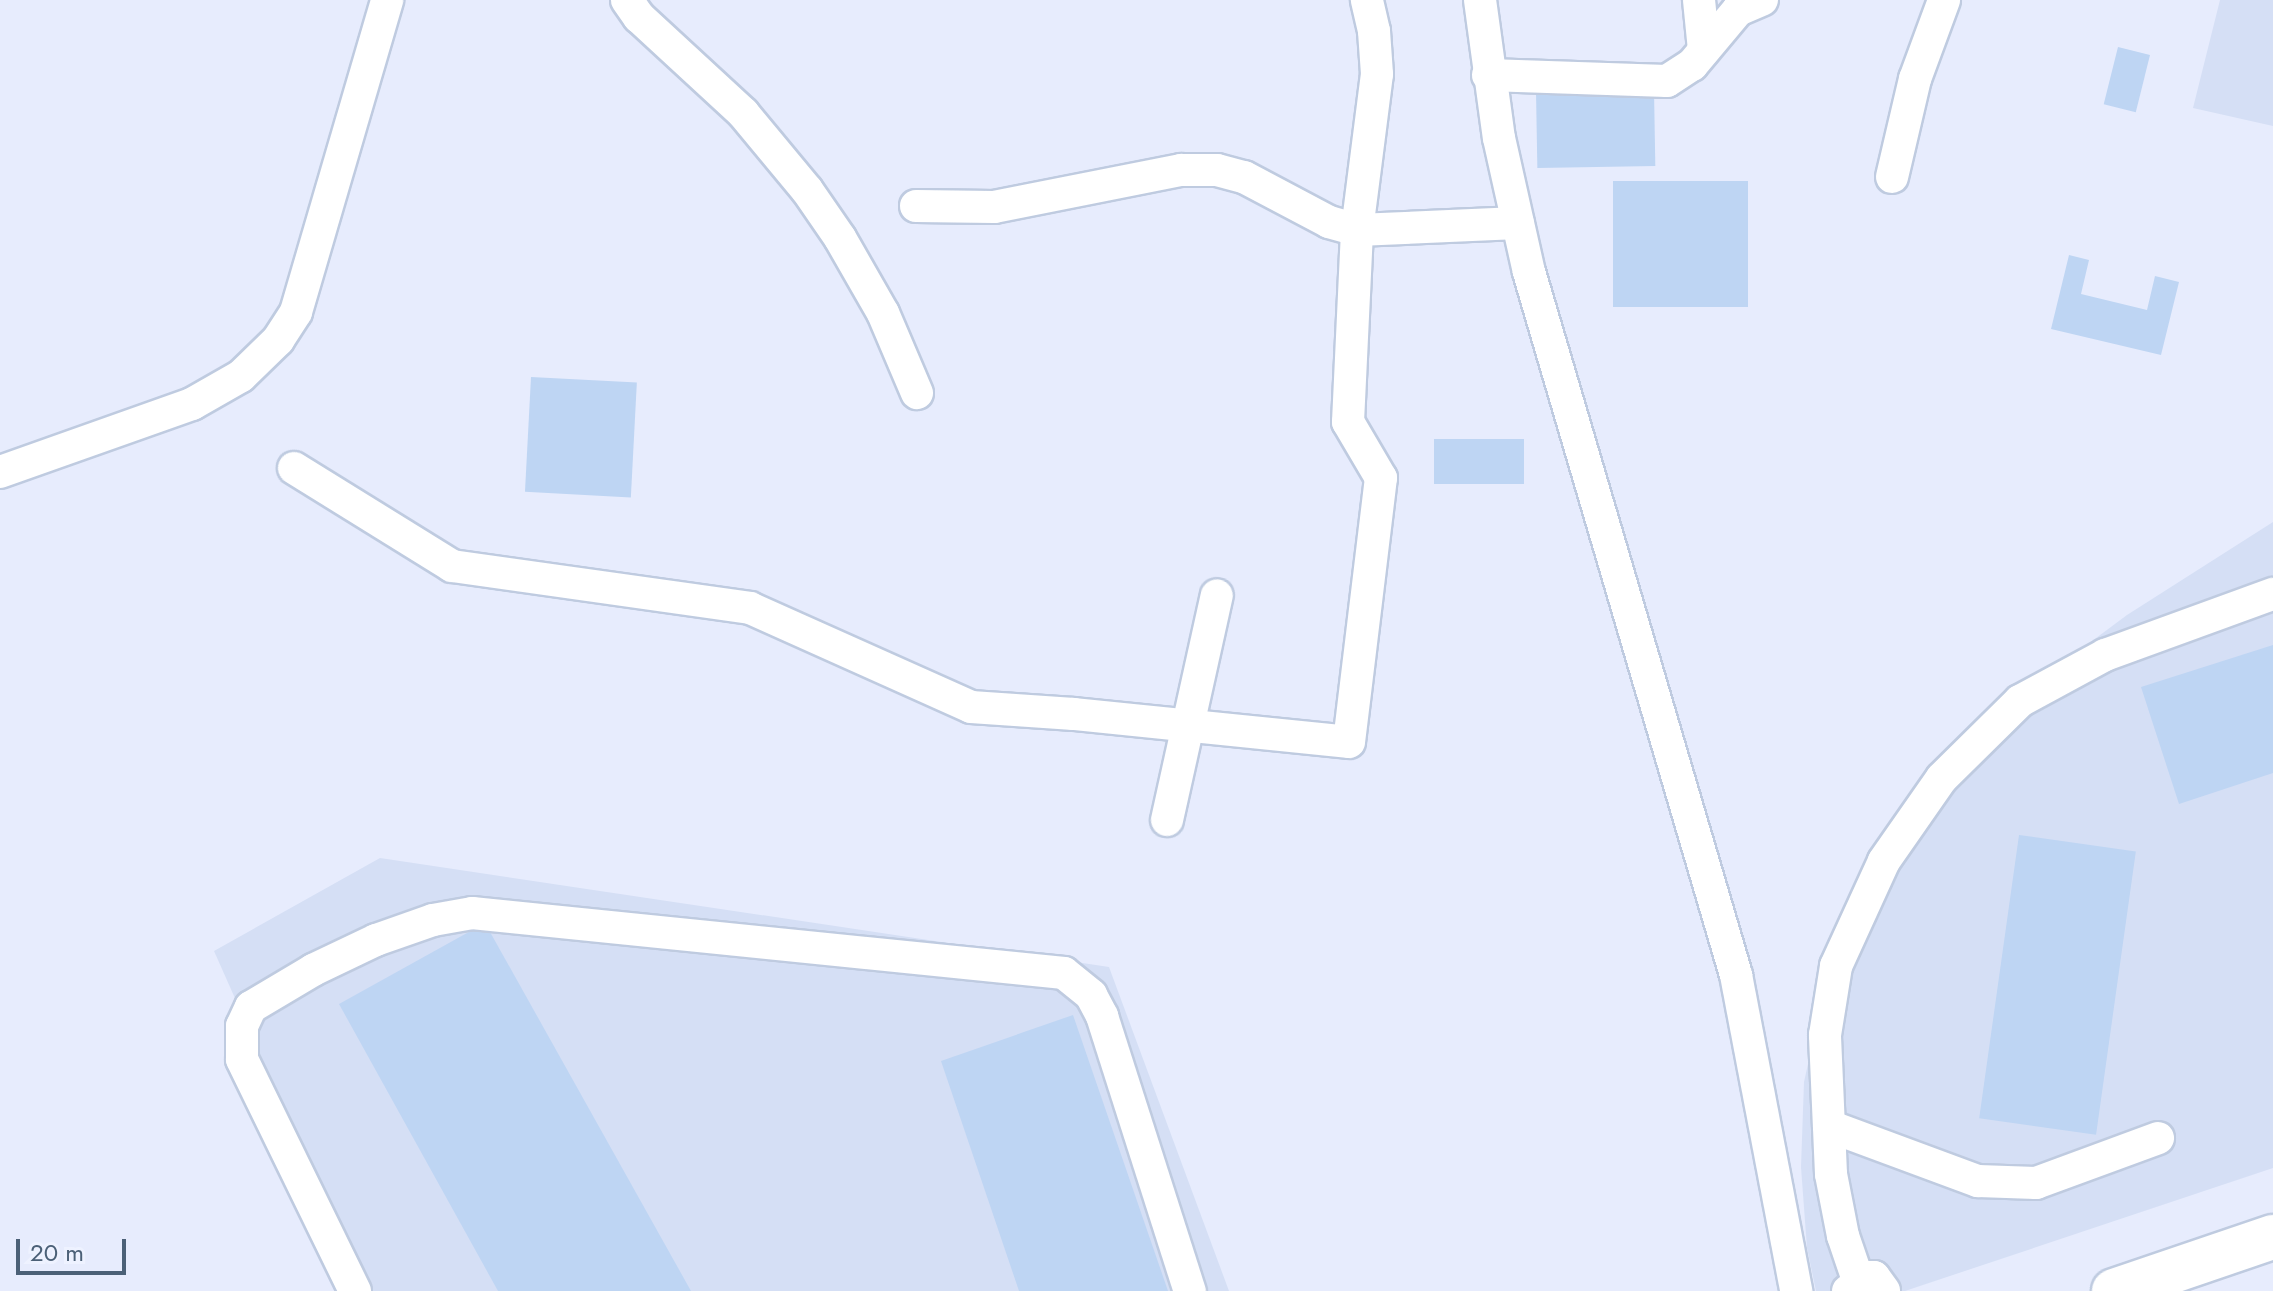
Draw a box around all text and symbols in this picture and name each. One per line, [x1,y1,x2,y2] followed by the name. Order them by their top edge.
[20,1223,130,1273] scale bar
[30,1235,84,1270] text: 20 m

